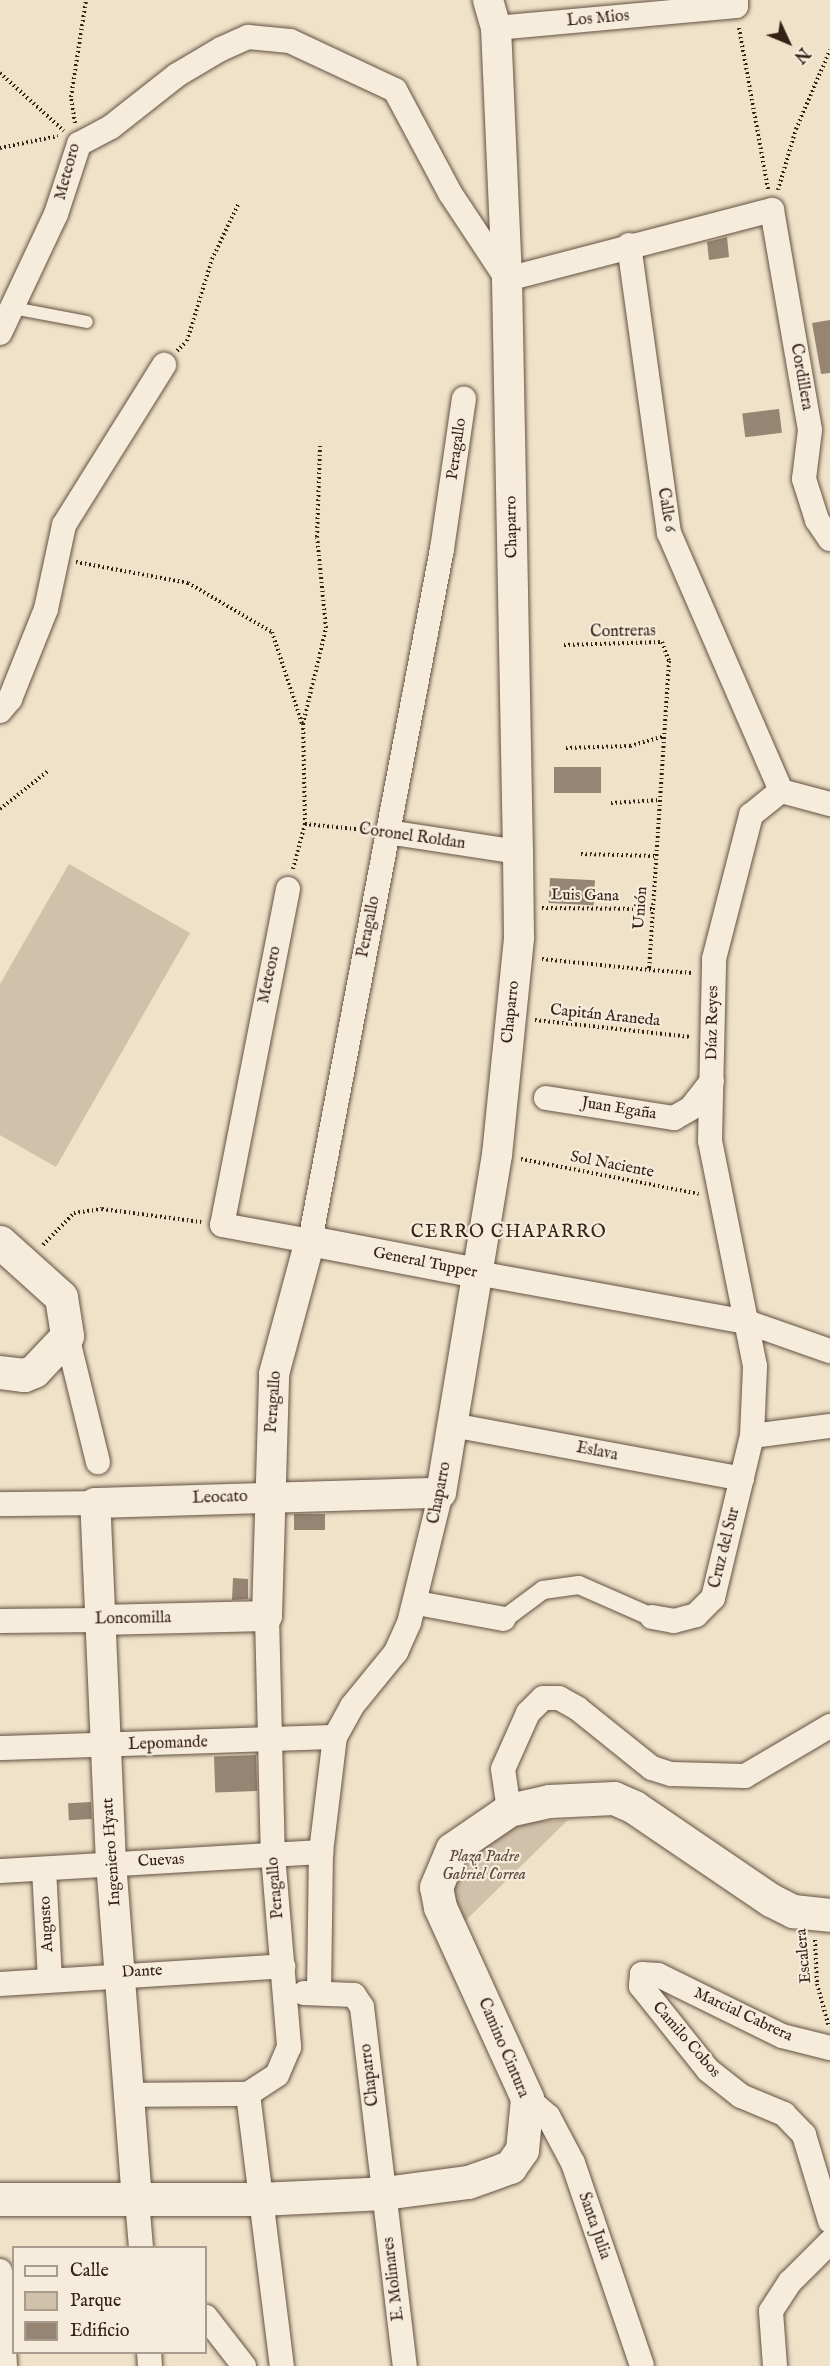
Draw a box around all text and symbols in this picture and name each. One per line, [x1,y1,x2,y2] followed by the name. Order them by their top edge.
[566,7,630,31] street label: Los Mios
[758,12,818,72] north arrow
[789,43,813,66] text: N
[51,141,85,203] street label: Meteoro
[786,342,816,412] street label: Cordillera
[443,417,471,481] street label: Peragallo
[653,486,679,534] street label: Calle 6
[502,495,522,559] street label: Chaparro
[590,622,656,642] street label: Contreras
[358,820,466,854] street label: Coronel Roldan
[551,886,619,906] street label: Luis Gana
[630,886,652,930] street label: Unión
[354,895,384,959] street label: Peragallo
[255,945,285,1005] street label: Meteoro
[498,980,524,1044] street label: Chaparro
[703,985,723,1061] street label: Díaz Reyes
[549,1001,661,1031] street label: Capitán Araneda
[580,1094,658,1124] street label: Juan Egaña
[569,1147,655,1183] street label: Sol Naciente
[411,1222,607,1244] district label: CERRO CHAPARRO
[371,1243,479,1283] street label: General Tupper
[262,1370,286,1434] street label: Peragallo
[575,1439,619,1465] street label: Eslava
[425,1460,455,1526] street label: Chaparro
[192,1487,248,1509] street label: Leocato
[706,1506,744,1590] street label: Cruz del Sur
[95,1609,171,1629] street label: Loncomilla
[128,1733,208,1755] street label: Lepomande
[99,1797,125,1907] street label: Ingeniero Hyatt
[442,1847,526,1885] park label: Plaza Padre Gabriel Correa
[137,1850,185,1872] street label: Cuevas
[264,1856,288,1920] street label: Peragallo
[36,1896,58,1952] street label: Augusto
[792,1928,816,1984] street label: Escalera
[121,1961,163,1983] street label: Dante
[691,1984,795,2046] street label: Marcial Cabrera
[473,1995,533,2101] street label: Camino Cintura
[648,1998,724,2082] street label: Camilo Cobos
[357,2043,383,2107] street label: Chaparro
[574,2190,614,2262] street label: Santa Julia
[379,2236,409,2322] street label: E. Molinares
[12,2246,207,2354] legend
[70,2260,109,2283] text: Calle
[70,2290,121,2313] text: Parque
[70,2320,130,2343] text: Edificio

